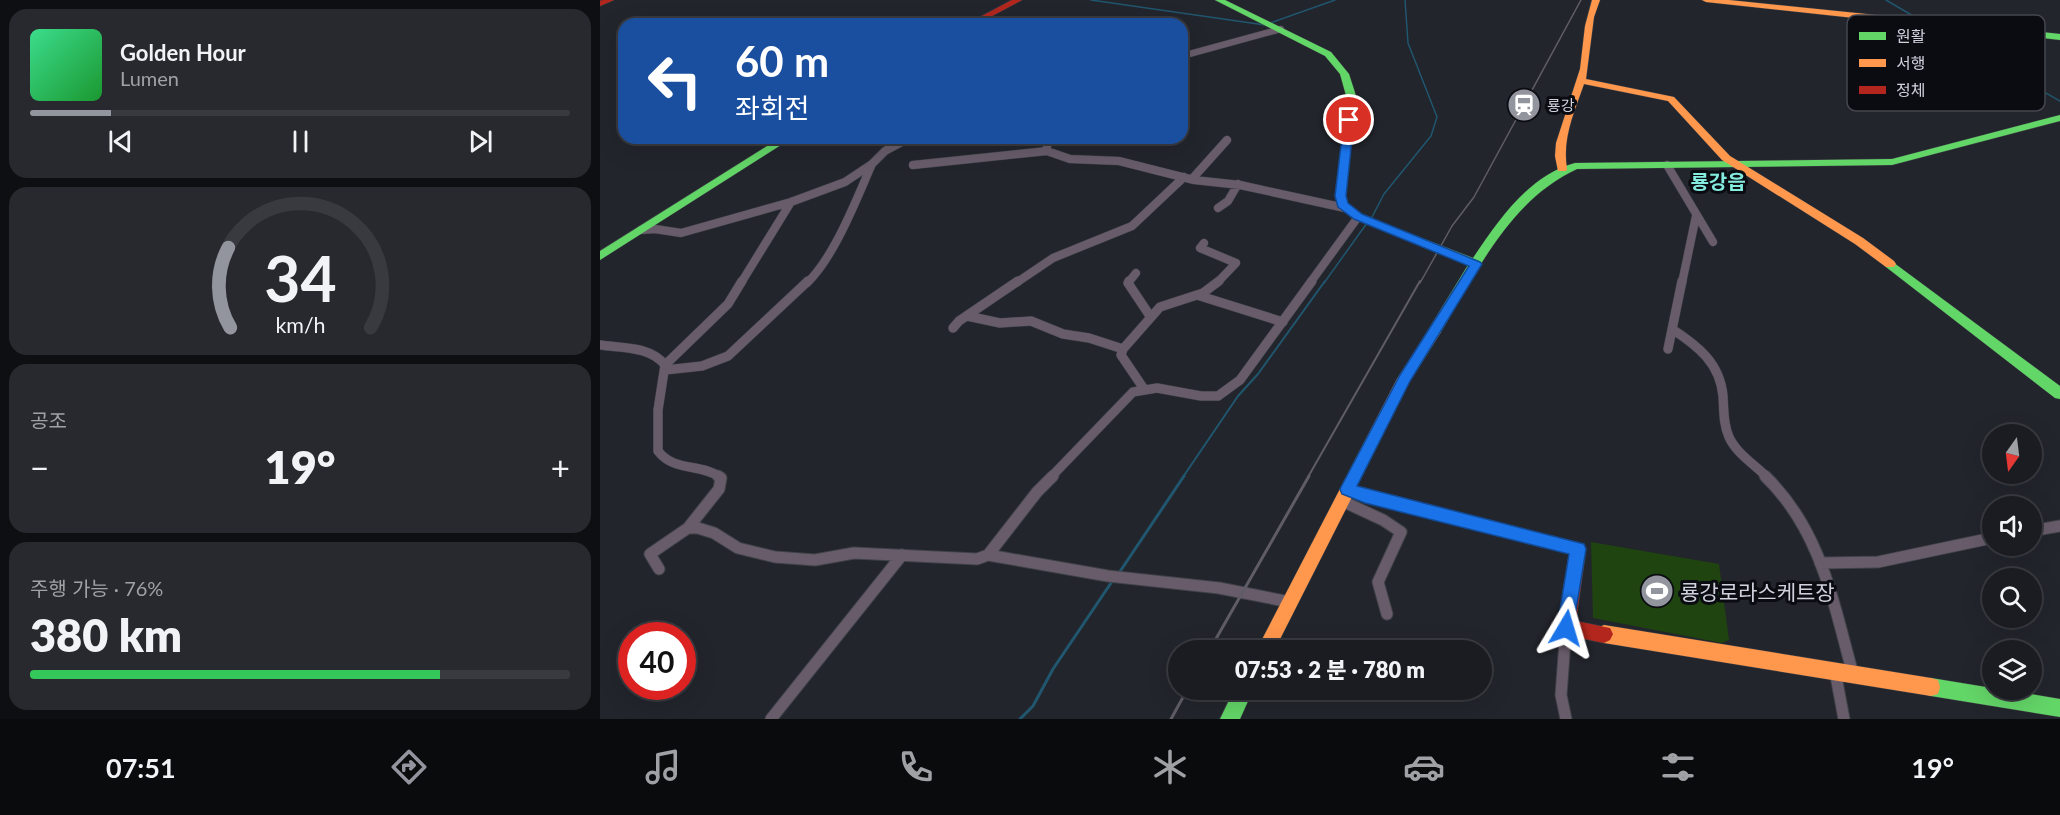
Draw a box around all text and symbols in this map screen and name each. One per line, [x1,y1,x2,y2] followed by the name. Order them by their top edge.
[1847,15,2045,111] legend
[1896,26,1926,45] text: 원활
[735,36,829,86] text: 60 m
[120,39,246,66] text: Golden Hour
[636,42,714,120] icon: left
[1896,53,1925,72] text: 서행
[120,66,179,90] text: Lumen
[1896,80,1925,99] text: 정체
[1506,87,1542,123] station icon: 룡강
[735,91,810,124] text: 좌회전
[1323,94,1374,145] pin
[1547,96,1575,114] place label: 룡강
[1332,103,1365,136] icon: arrive
[104,125,137,158] icon: previous
[284,125,317,158] icon: pause
[464,125,497,158] icon: next
[1690,169,1746,193] district label: 룡강읍
[264,240,336,315] text: 34
[275,312,325,338] text: km/h
[30,408,67,432] text: 공조
[1982,424,2042,484] north arrow
[1982,424,2042,700] map controls
[265,440,335,494] text: 19°
[30,447,49,487] text: −
[551,447,570,487] text: +
[1982,496,2042,556] button: sound
[1982,568,2042,628] button: search
[1639,573,1675,609] sports icon: 룡강로라스케트장
[30,576,163,600] text: 주행 가능 · 76%
[1680,579,1835,604] place label: 룡강로라스케트장
[1534,596,1598,660] position arrow
[30,608,182,662] text: 380 km
[618,622,696,700] speed limit sign: 40
[1982,640,2042,700] button: layers
[1235,656,1425,683] text: 07:53 · 2 분 · 780 m
[388,746,430,788] icon: directions
[642,746,684,788] icon: music
[895,746,937,788] icon: phone
[1149,746,1191,788] icon: climate
[1403,746,1445,788] icon: car
[1657,746,1699,788] icon: filters
[106,751,176,784] text: 07:51
[1911,751,1954,784] text: 19°

